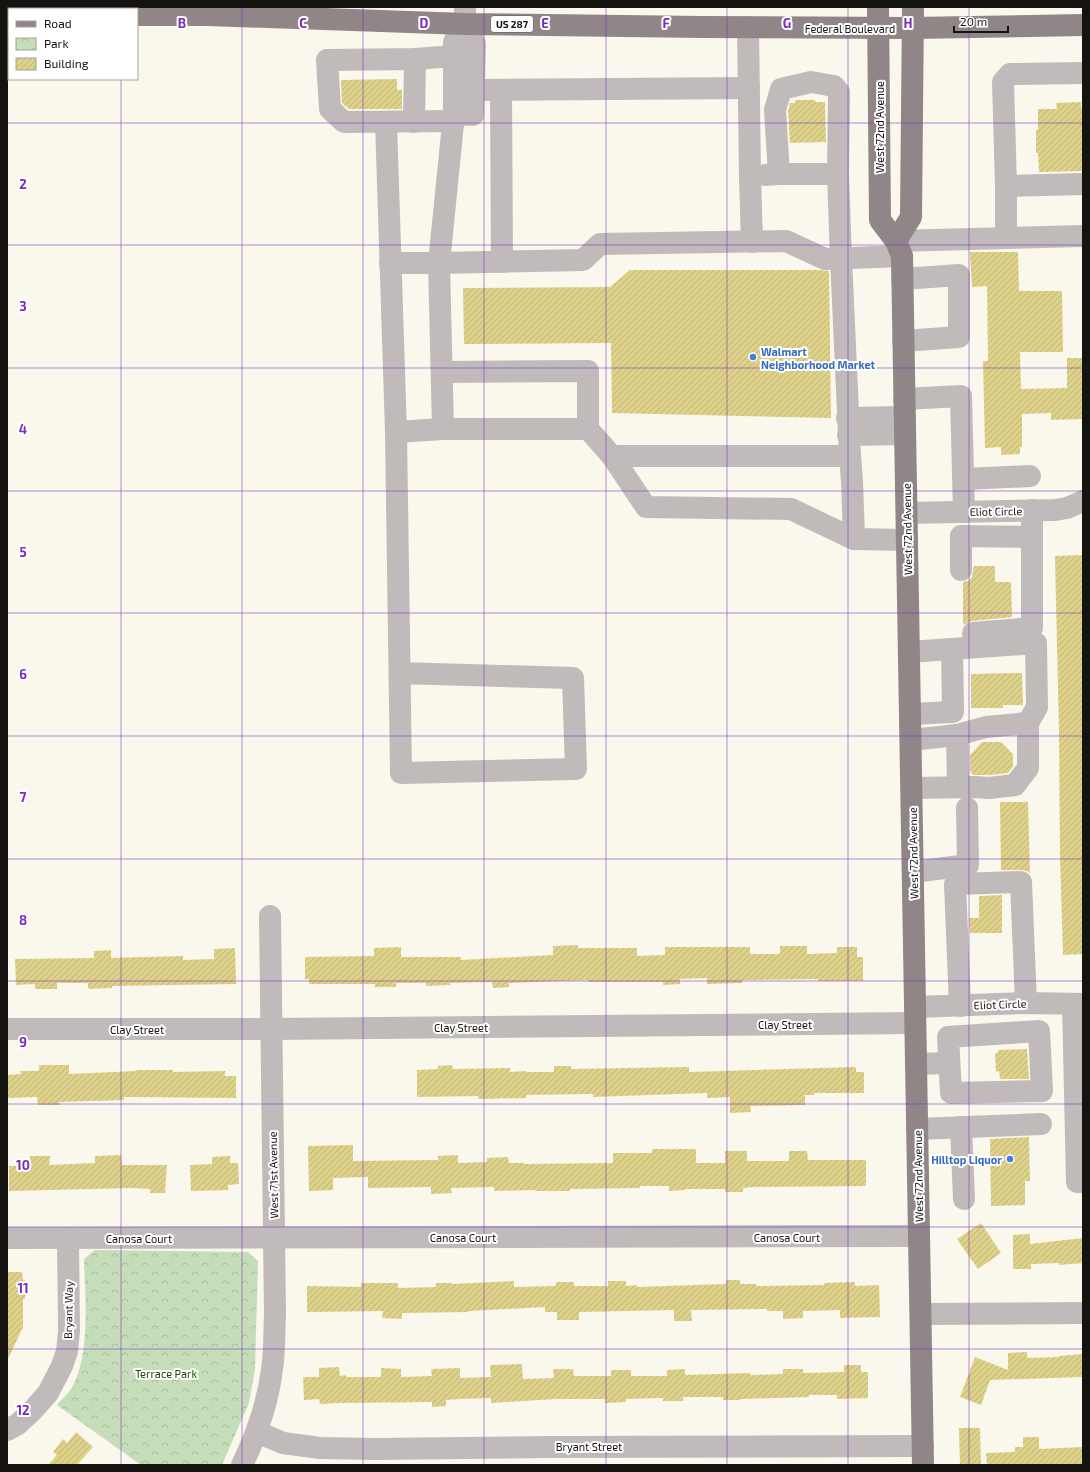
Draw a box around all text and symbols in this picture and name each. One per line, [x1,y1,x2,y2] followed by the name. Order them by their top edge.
[8,8,138,80] legend
[954,8,1008,34] scale bar
[960,14,987,28] text: 20 m
[178,15,186,31] text: B
[299,15,307,31] text: C
[420,15,429,31] text: D
[541,15,549,31] text: E
[662,15,670,31] text: F
[783,15,791,31] text: G
[904,15,913,31] text: H
[44,16,72,30] text: Road
[491,16,533,32] road number: US 287
[805,22,895,35] street label: Federal Boulevard
[44,36,69,50] text: Park
[44,56,89,70] text: Building
[873,81,886,173] street label: West 72nd Avenue
[19,176,27,192] text: 2
[19,298,27,314] text: 3
[761,345,876,371] place label: Walmart Neighborhood Market
[748,352,758,362] marker: Walmart Neighborhood Market
[19,421,27,437] text: 4
[900,483,914,575] street label: West 72nd Avenue
[969,504,1023,518] street label: Eliot Circle
[19,544,27,560] text: 5
[19,666,27,682] text: 6
[20,789,27,805] text: 7
[906,807,920,899] street label: West 72nd Avenue
[19,912,27,928] text: 8
[973,997,1027,1011] street label: Eliot Circle
[758,1018,812,1031] street label: Clay Street
[434,1021,488,1034] street label: Clay Street
[110,1023,164,1036] street label: Clay Street
[19,1034,27,1050] text: 9
[911,1130,925,1222] street label: West 72nd Avenue
[266,1131,280,1219] street label: West 71st Avenue
[931,1153,1002,1166] place label: Hilltop Liquor
[1005,1154,1015,1164] marker: Hilltop Liquor
[16,1157,30,1173] text: 10
[430,1231,496,1244] street label: Canosa Court
[754,1231,820,1244] street label: Canosa Court
[106,1232,172,1245] street label: Canosa Court
[17,1280,29,1296] text: 11
[61,1281,75,1339] street label: Bryant Way
[135,1367,197,1380] park label: Terrace Park
[16,1402,30,1418] text: 12
[556,1440,622,1453] street label: Bryant Street

